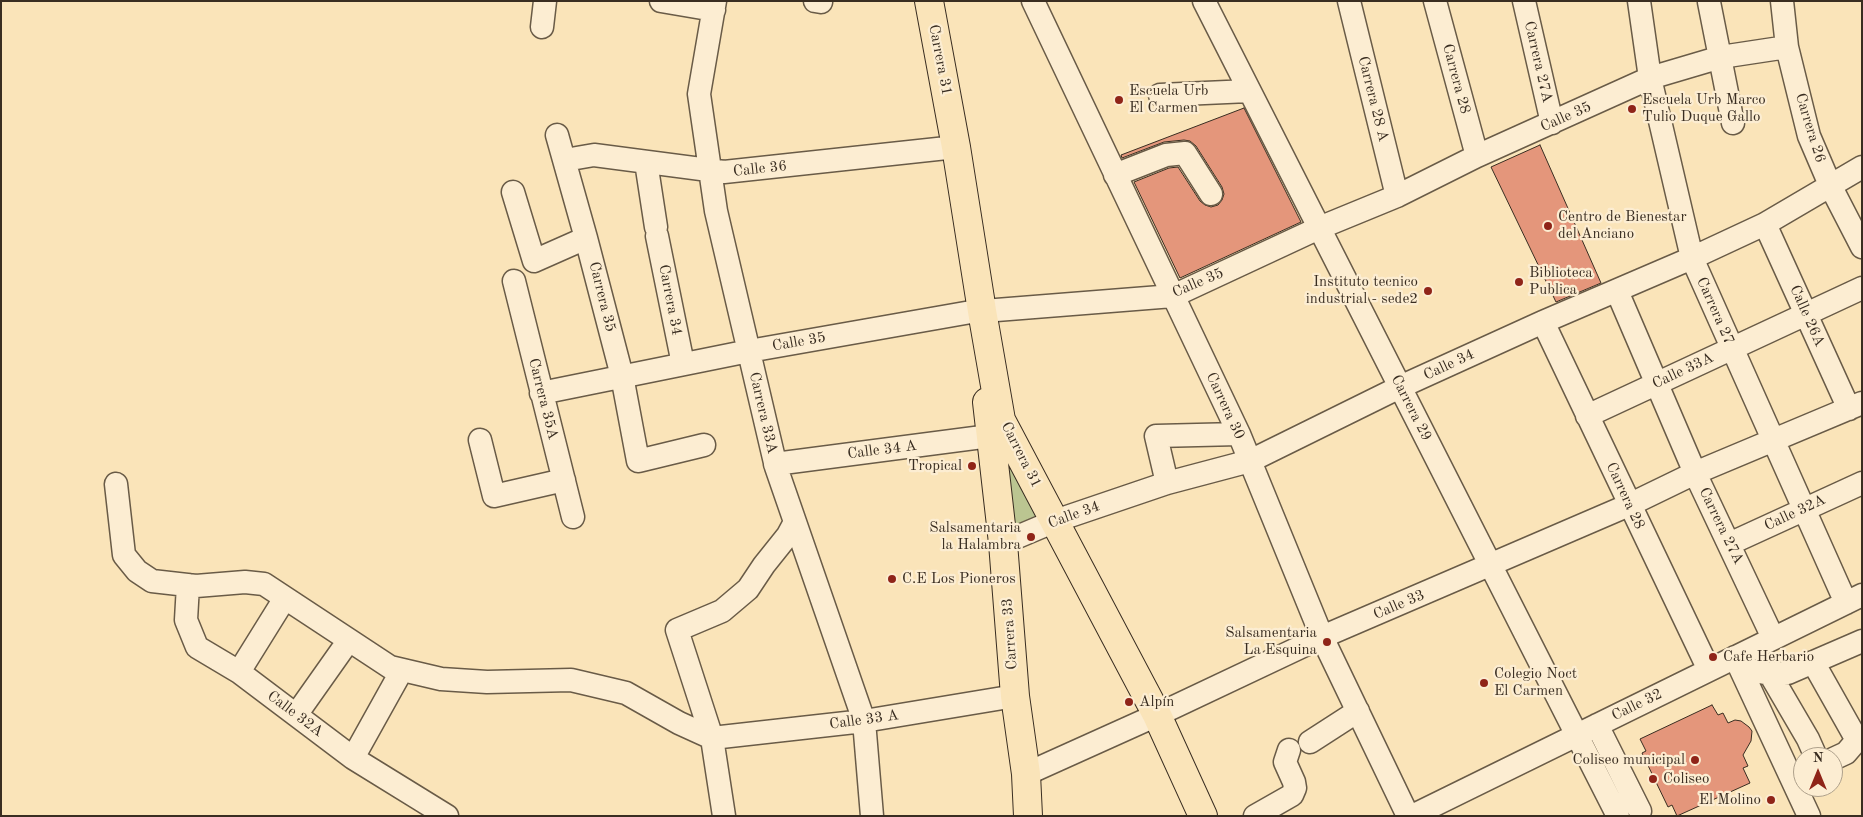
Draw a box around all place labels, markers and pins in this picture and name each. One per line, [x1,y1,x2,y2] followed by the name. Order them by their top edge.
[1129,82,1208,117] place label: Escuela Urb El Carmen
[1642,91,1766,126] place label: Escuela Urb Marco Tulio Duque Gallo
[1113,94,1125,106] marker: Escuela Urb El Carmen
[1626,103,1638,115] marker: Escuela Urb Marco Tulio Duque Gallo
[1558,208,1687,243] place label: Centro de Bienestar del Anciano
[1542,220,1554,232] marker: Centro de Bienestar del Anciano
[1529,264,1593,299] place label: Biblioteca Publica
[1306,273,1418,308] place label: Instituto tecnico industrial - sede2
[1513,276,1525,288] marker: Biblioteca Publica
[1422,285,1434,297] marker: Instituto tecnico industrial - sede2
[908,457,962,475] place label: Tropical
[966,460,978,472] marker: Tropical
[929,519,1021,554] place label: Salsamentaria la Halambra
[1025,531,1037,543] marker: Salsamentaria la Halambra
[902,570,1016,588] place label: C.E Los Pioneros
[886,573,898,585] marker: C.E Los Pioneros
[1225,624,1317,659] place label: Salsamentaria La Esquina
[1321,636,1333,648] marker: Salsamentaria La Esquina
[1723,648,1814,666] place label: Cafe Herbario
[1707,651,1719,663] marker: Cafe Herbario
[1494,665,1577,700] place label: Colegio Noct El Carmen
[1478,677,1490,689] marker: Colegio Noct El Carmen
[1139,693,1174,711] place label: Alpín
[1123,696,1135,708] marker: Alpín
[1572,751,1685,769] place label: Coliseo municipal
[1689,754,1701,766] marker: Coliseo municipal
[1663,770,1709,788] place label: Coliseo
[1647,773,1659,785] marker: Coliseo
[1699,791,1761,809] place label: El Molino
[1765,794,1777,806] marker: El Molino

